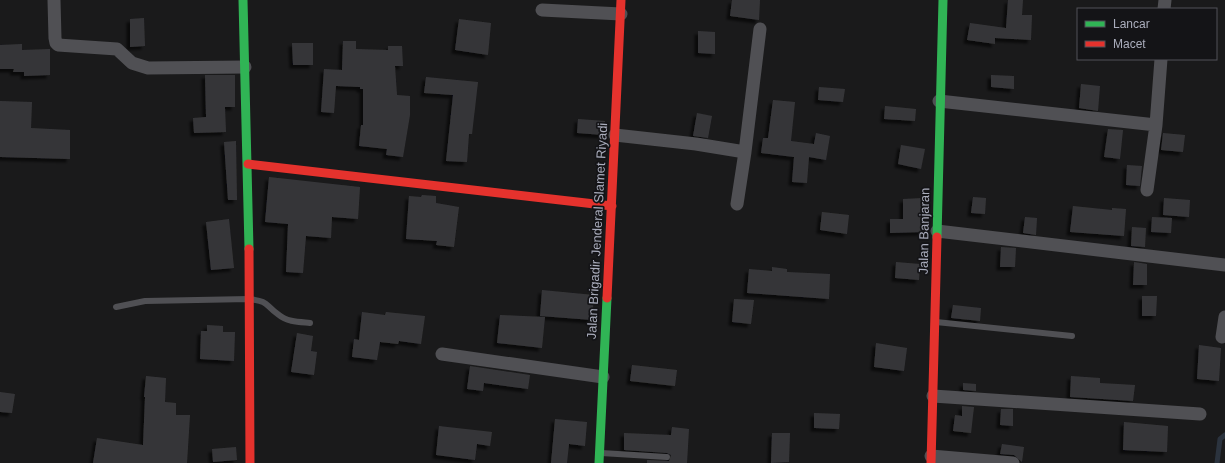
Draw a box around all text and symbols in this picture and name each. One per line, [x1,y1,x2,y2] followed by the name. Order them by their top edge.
[1077,8,1217,60] legend
[1113,17,1150,31] text: Lancar
[1113,37,1146,51] text: Macet
[584,122,610,340] street label: Jalan Brigadir Jenderal Slamet Riyadi
[916,188,932,274] street label: Jalan Banjaran

